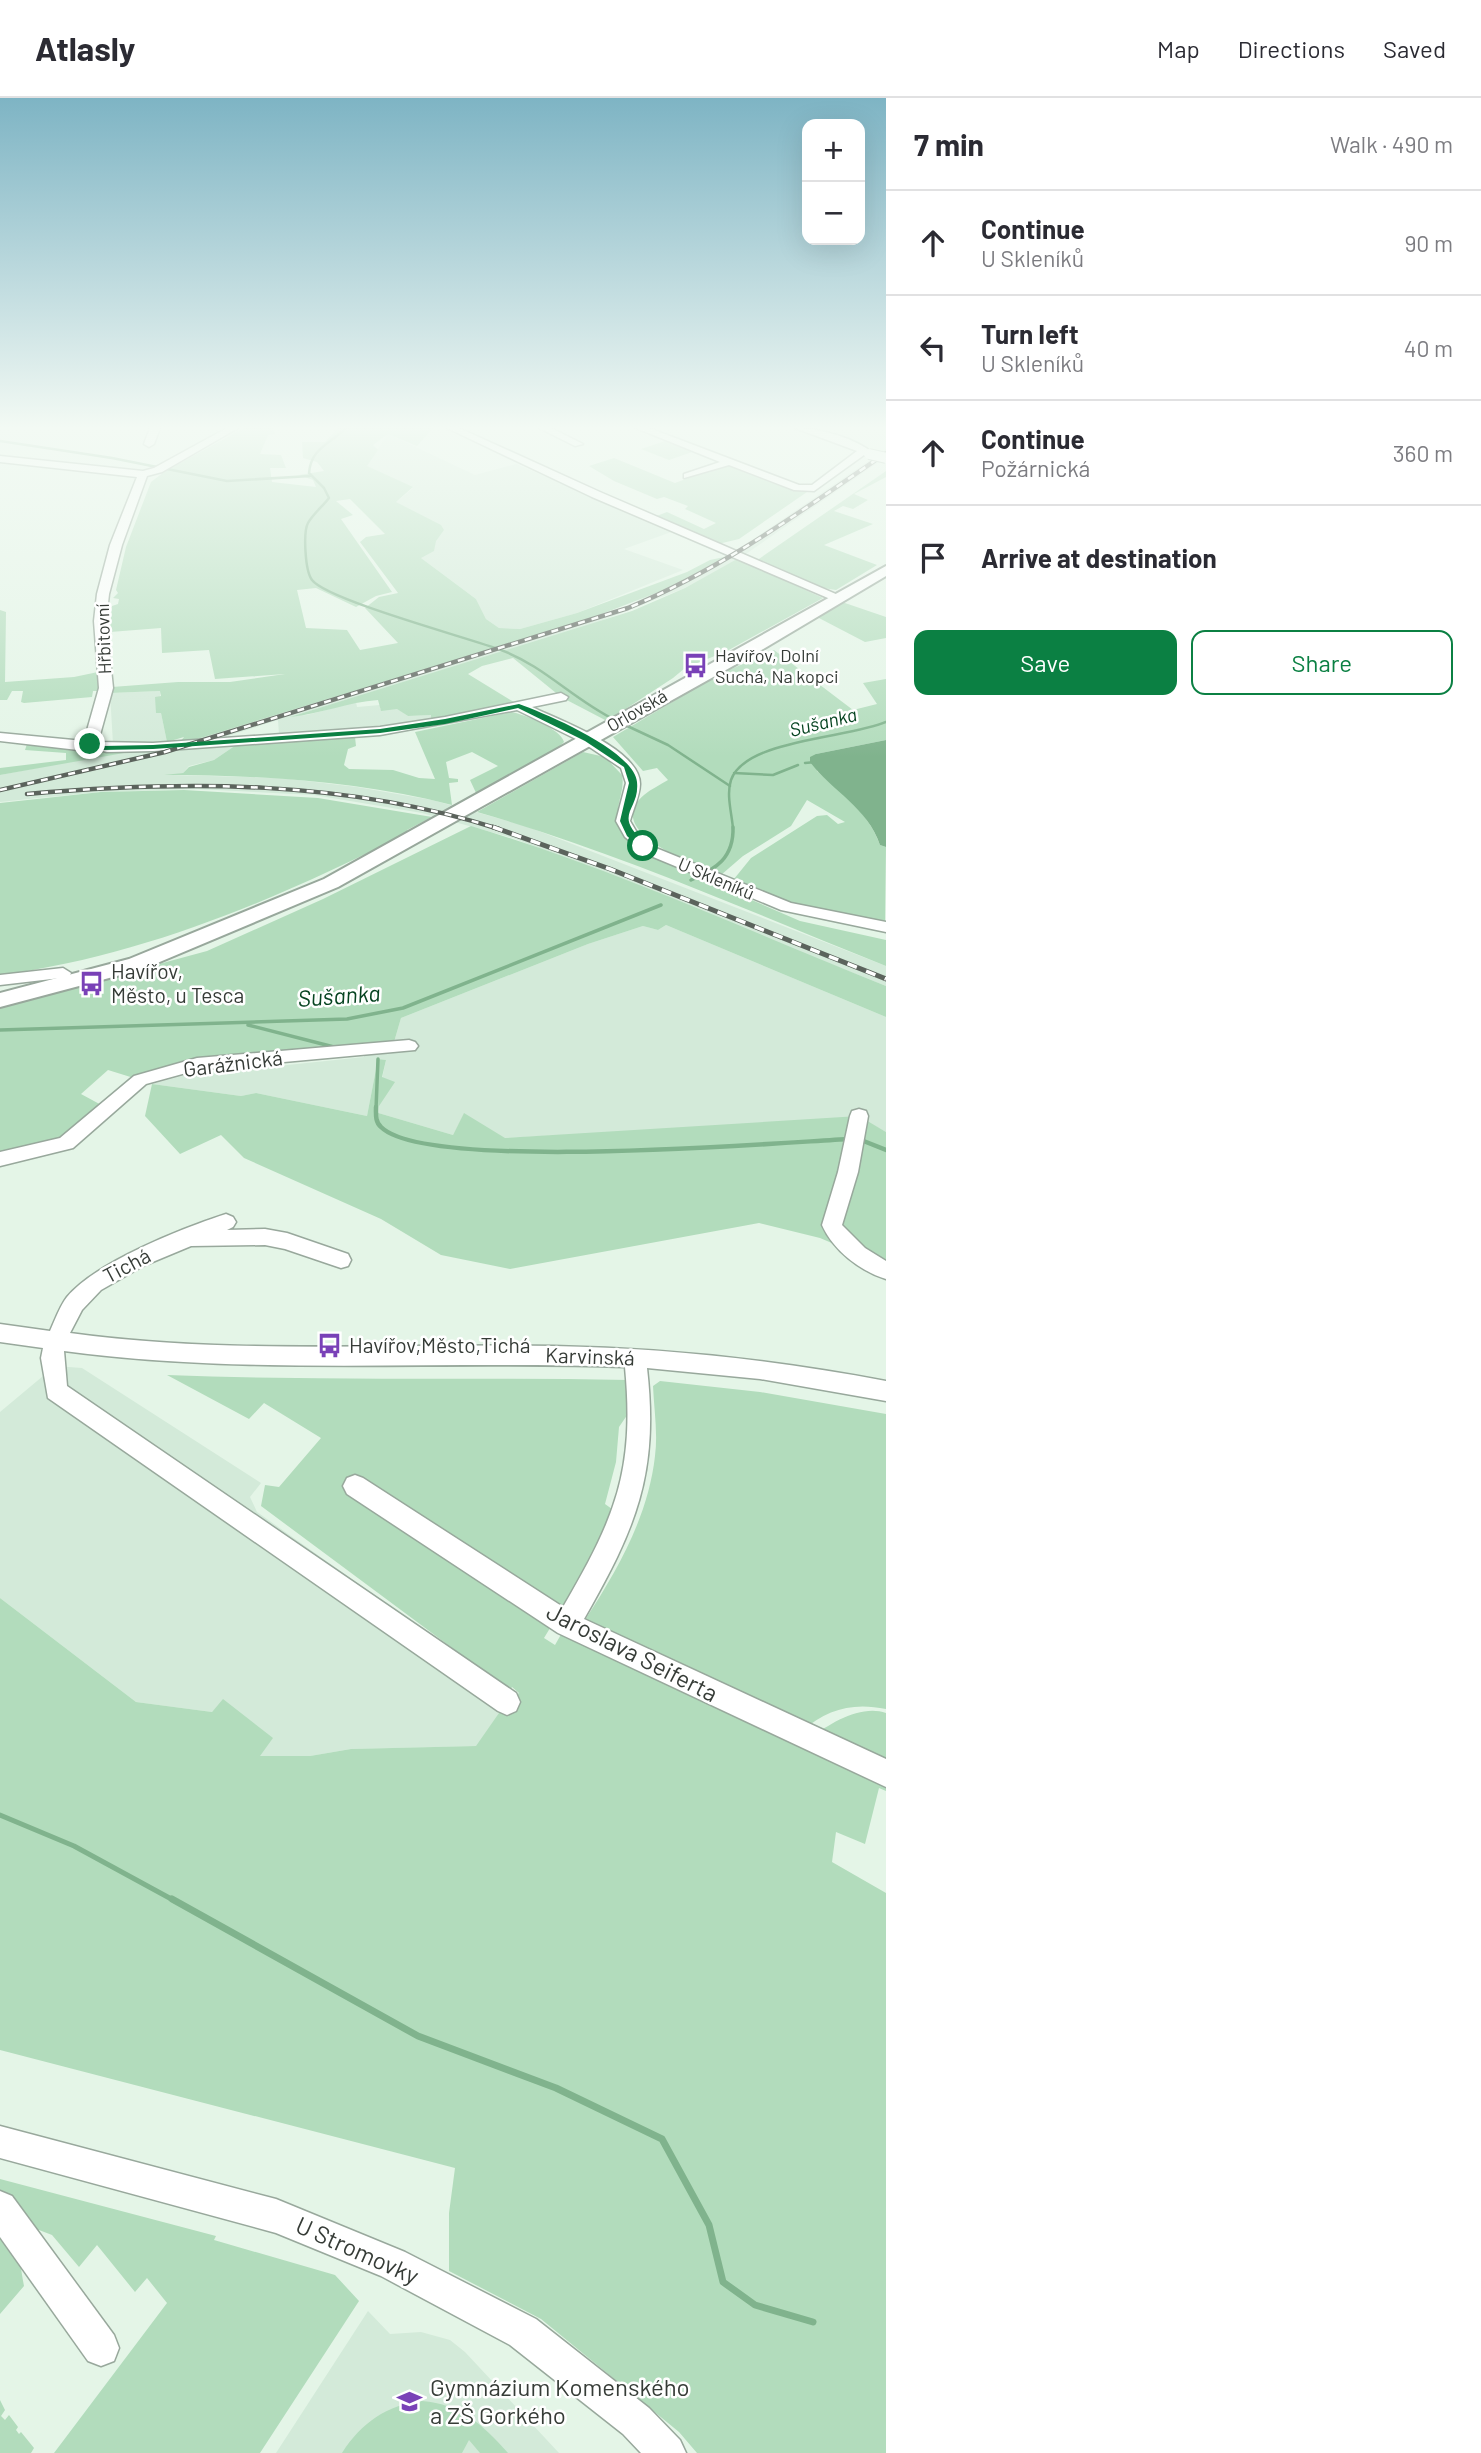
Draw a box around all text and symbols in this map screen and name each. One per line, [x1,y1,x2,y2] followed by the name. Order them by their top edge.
[35,28,135,68] text: Atlasly
[1157,34,1200,63] text: Map
[1238,34,1345,63] text: Directions
[1383,34,1446,63] text: Saved
[802,119,865,245] map controls
[802,119,865,182] button: +
[914,126,984,162] text: 7 min
[1330,130,1453,158] text: Walk · 490 m
[802,182,865,245] button: −
[981,213,1085,244] text: Continue
[914,224,952,262] icon: ahead
[1404,229,1453,257] text: 90 m
[981,244,1084,272] text: U Skleníků
[981,318,1079,349] text: Turn left
[914,329,952,367] icon: left
[1404,334,1453,362] text: 40 m
[981,349,1084,377] text: U Skleníků
[981,423,1085,454] text: Continue
[914,434,952,472] icon: ahead
[1393,439,1453,467] text: 360 m
[981,454,1090,482] text: Požárnická
[914,539,952,577] icon: arrive
[981,542,1217,573] text: Arrive at destination
[91,603,115,675] street label: Hřbitovní
[914,630,1177,695] button: Save
[1191,630,1453,695] button: Share
[715,644,839,687] place label: Havířov, Dolní Suchá, Na kopci
[681,652,709,680] bus stop icon: Havířov, Dolní Suchá, Na kopci
[602,684,671,736] street label: Orlovská
[787,702,859,741] water label: Sušanka
[74,728,105,759] route end
[627,830,658,861] route start
[675,852,758,904] street label: U Skleníků
[111,958,244,1007] place label: Havířov, Město, u Tesca
[77,970,105,998] bus stop icon: Havířov, Město, u Tesca
[297,978,381,1012] water label: Sušanka
[182,1044,284,1081] street label: Garážnická
[98,1242,154,1287] street label: Tichá
[315,1332,343,1360] bus stop icon: Havířov,Město,Tichá
[349,1332,530,1357] place label: Havířov,Město,Tichá
[545,1341,635,1370] street label: Karvinská
[542,1596,723,1707] street label: Jaroslava Seiferta
[292,2210,424,2290] street label: U Stromovky
[430,2372,690,2429] place label: Gymnázium Komenského a ZŠ Gorkého
[396,2388,424,2416] school or university icon: Gymnázium Komenského a ZŠ Gorkého

